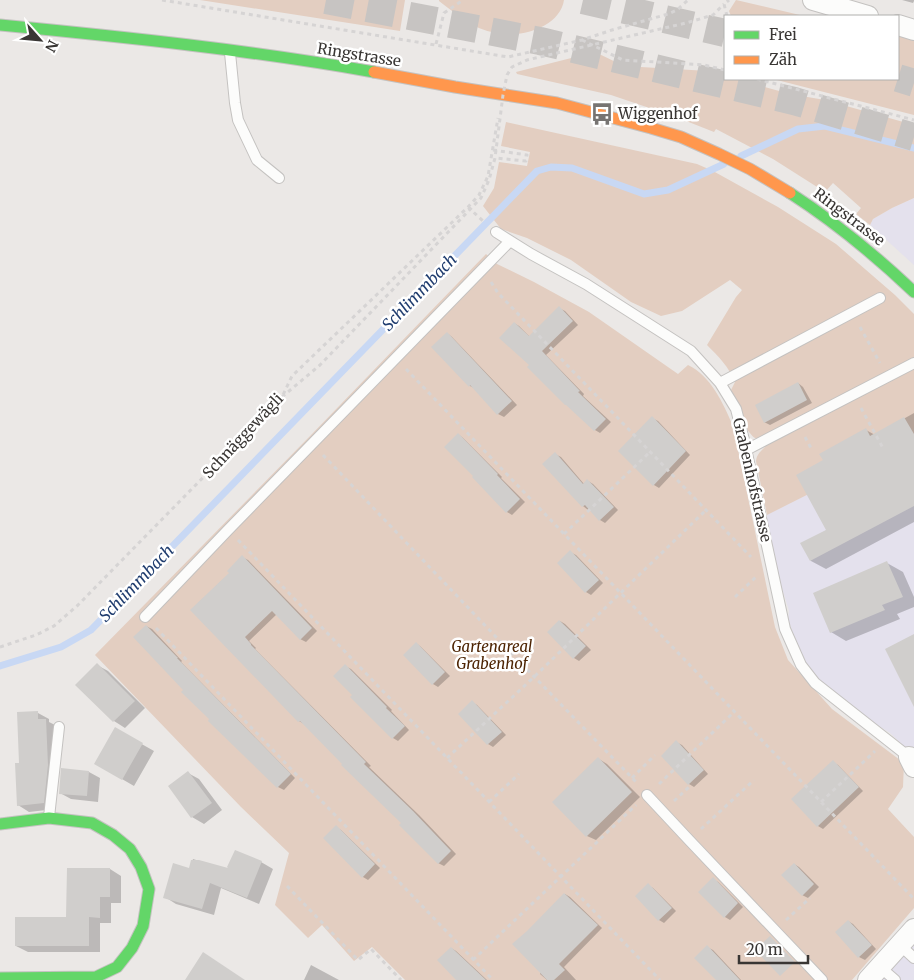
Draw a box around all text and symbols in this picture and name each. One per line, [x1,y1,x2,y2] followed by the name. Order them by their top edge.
[15,15,65,65] north arrow
[724,15,899,80] legend
[769,25,797,44] text: Frei
[41,37,62,55] text: N
[316,38,403,71] street label: Ringstrasse
[769,50,797,69] text: Zäh
[589,101,615,127] bus stop icon: Wiggenhof
[617,104,699,123] place label: Wiggenhof
[810,184,889,250] street label: Ringstrasse
[377,249,461,335] water label: Schlimmbach
[198,389,287,482] street label: Schnäggewägli
[729,416,776,544] street label: Grabenhofstrasse
[94,540,178,626] water label: Schlimmbach
[451,637,533,673] park label: Gartenareal Grabenhof
[739,932,808,964] scale bar
[746,940,783,959] text: 20 m

